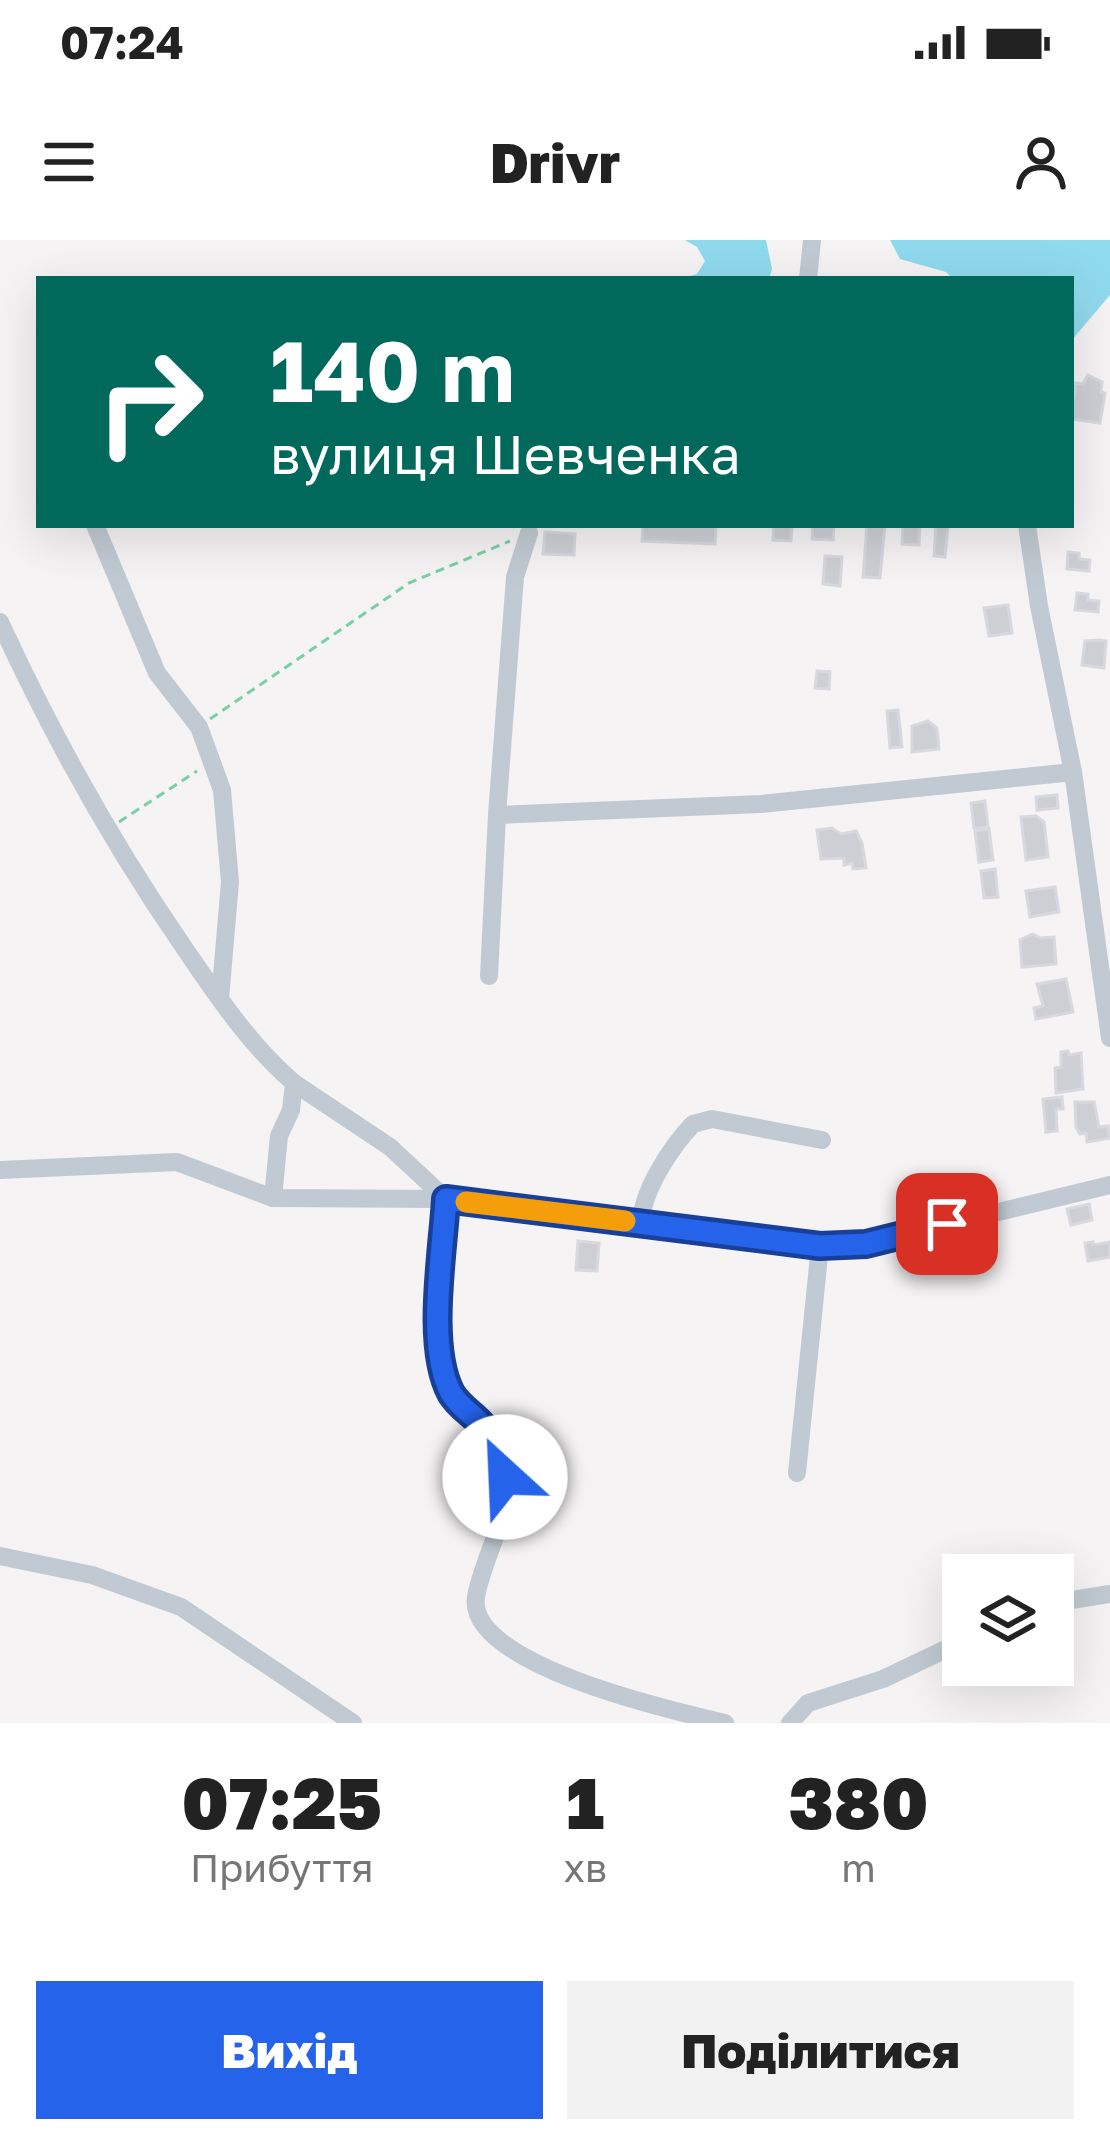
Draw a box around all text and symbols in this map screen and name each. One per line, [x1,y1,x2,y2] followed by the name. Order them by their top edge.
[60,15,184,69] text: 07:24
[36,129,102,195] icon: menu
[1008,129,1074,195] icon: person
[490,130,620,195] text: Drivr
[270,320,515,420] text: 140 m
[72,324,228,480] icon: right
[270,421,741,486] text: вулиця Шевченка
[896,1173,998,1275] pin
[914,1191,980,1257] icon: arrive
[442,1414,568,1540] position arrow
[942,1554,1074,1686] map controls
[942,1554,1074,1686] button: layers
[181,1758,382,1845] text: 07:25
[566,1758,604,1845] text: 1
[788,1758,929,1845] text: 380
[190,1844,373,1891] text: Прибуття
[564,1844,607,1891] text: хв
[841,1844,876,1891] text: m
[36,1981,543,2119] button: Вихід
[567,1981,1074,2119] button: Поділитися

